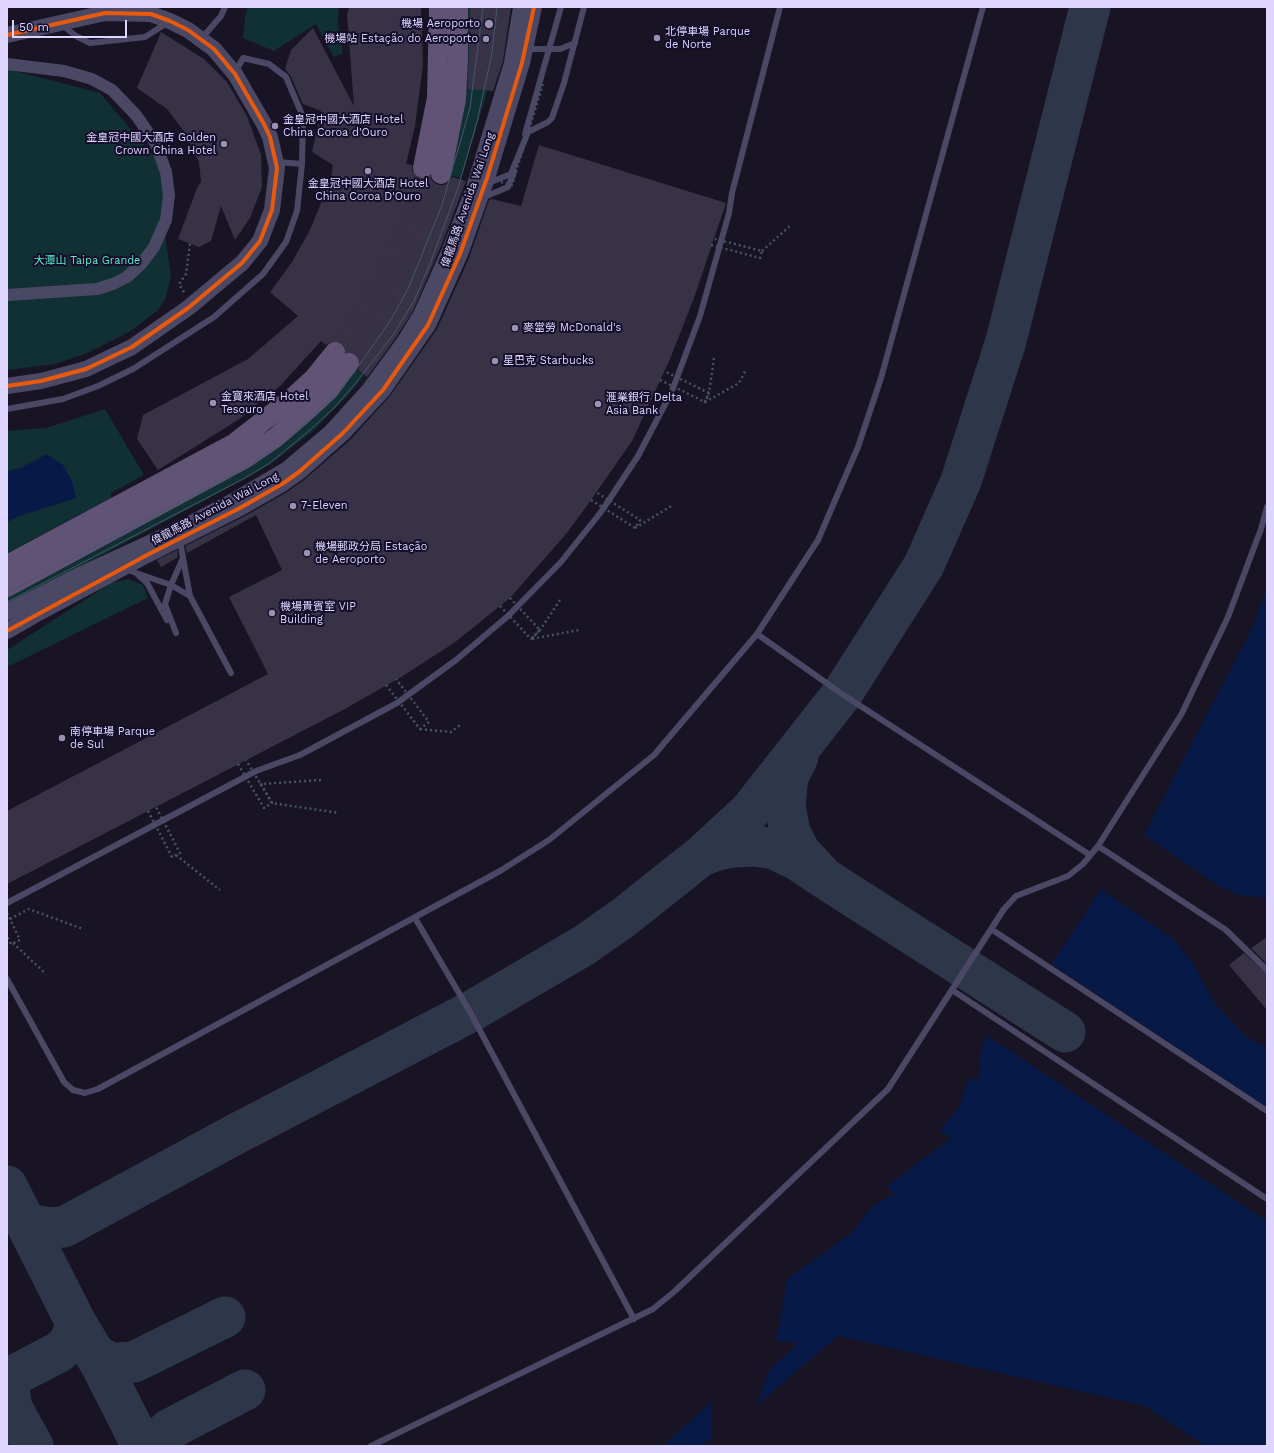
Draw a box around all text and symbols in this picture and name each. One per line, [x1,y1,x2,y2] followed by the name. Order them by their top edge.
[14,12,129,38] scale bar
[401,17,480,31] place label: 機場 Aeroporto
[483,18,495,30] marker: 機場 Aeroporto
[19,20,49,34] text: 50 m
[665,25,750,51] place label: 北停車場 Parque de Norte
[324,32,478,46] place label: 機場站 Estação do Aeroporto
[652,33,662,43] marker: 北停車場 Parque de Norte
[481,34,491,44] marker: 機場站 Estação do Aeroporto
[283,113,404,139] place label: 金皇冠中國大酒店 Hotel China Coroa d'Ouro
[270,121,280,131] marker: 金皇冠中國大酒店 Hotel China Coroa d'Ouro
[86,131,216,157] place label: 金皇冠中國大酒店 Golden Crown China Hotel
[439,131,497,269] street label: 偉龍馬路 Avenida Wai Long
[219,139,229,149] marker: 金皇冠中國大酒店 Golden Crown China Hotel
[363,166,373,176] marker: 金皇冠中國大酒店 Hotel China Coroa D'Ouro
[308,177,428,203] place label: 金皇冠中國大酒店 Hotel China Coroa D'Ouro
[34,254,140,268] park label: 大潭山 Taipa Grande
[523,321,621,335] place label: 麥當勞 McDonald's
[510,323,520,333] marker: 麥當勞 McDonald's
[503,354,594,368] place label: 星巴克 Starbucks
[490,356,500,366] marker: 星巴克 Starbucks
[221,390,309,416] place label: 金寶來酒店 Hotel Tesouro
[606,391,682,417] place label: 滙業銀行 Delta Asia Bank
[208,398,218,408] marker: 金寶來酒店 Hotel Tesouro
[593,399,603,409] marker: 滙業銀行 Delta Asia Bank
[149,470,281,548] street label: 偉龍馬路 Avenida Wai Long
[301,499,348,513] place label: 7-Eleven
[288,501,298,511] marker: 7-Eleven
[315,540,427,566] place label: 機場郵政分局 Estação de Aeroporto
[302,548,312,558] marker: 機場郵政分局 Estação de Aeroporto
[280,600,356,626] place label: 機場貴賓室 VIP Building
[267,608,277,618] marker: 機場貴賓室 VIP Building
[70,725,155,751] place label: 南停車場 Parque de Sul
[57,733,67,743] marker: 南停車場 Parque de Sul

